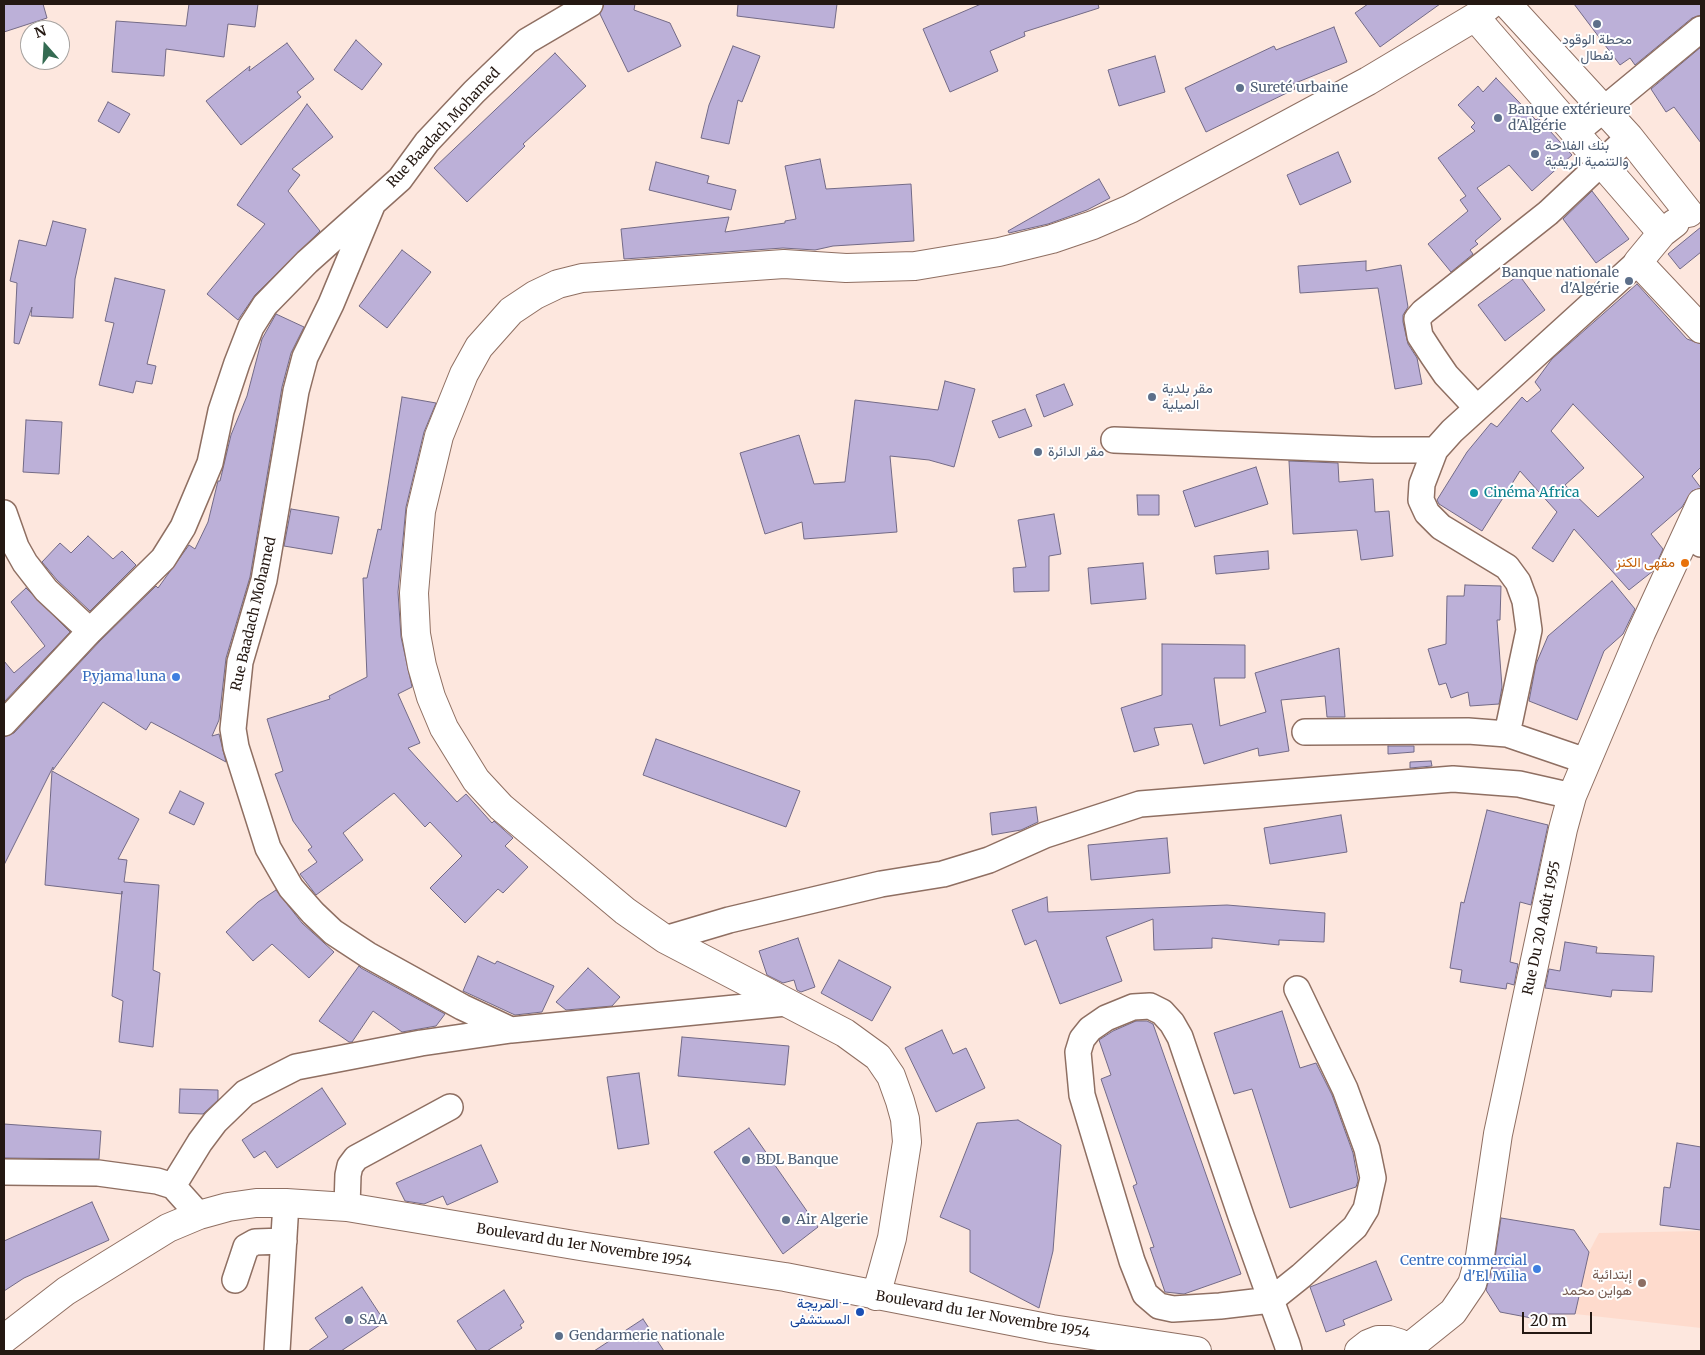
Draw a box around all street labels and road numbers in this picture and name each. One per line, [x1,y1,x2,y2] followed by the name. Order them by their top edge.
[384,65,504,191] street label: Rue Baadach Mohamed
[228,535,280,693] street label: Rue Baadach Mohamed
[1520,859,1564,997] street label: Rue Du 20 Août 1955
[475,1221,693,1271] street label: Boulevard du 1er Novembre 1954
[874,1288,1092,1342] street label: Boulevard du 1er Novembre 1954

